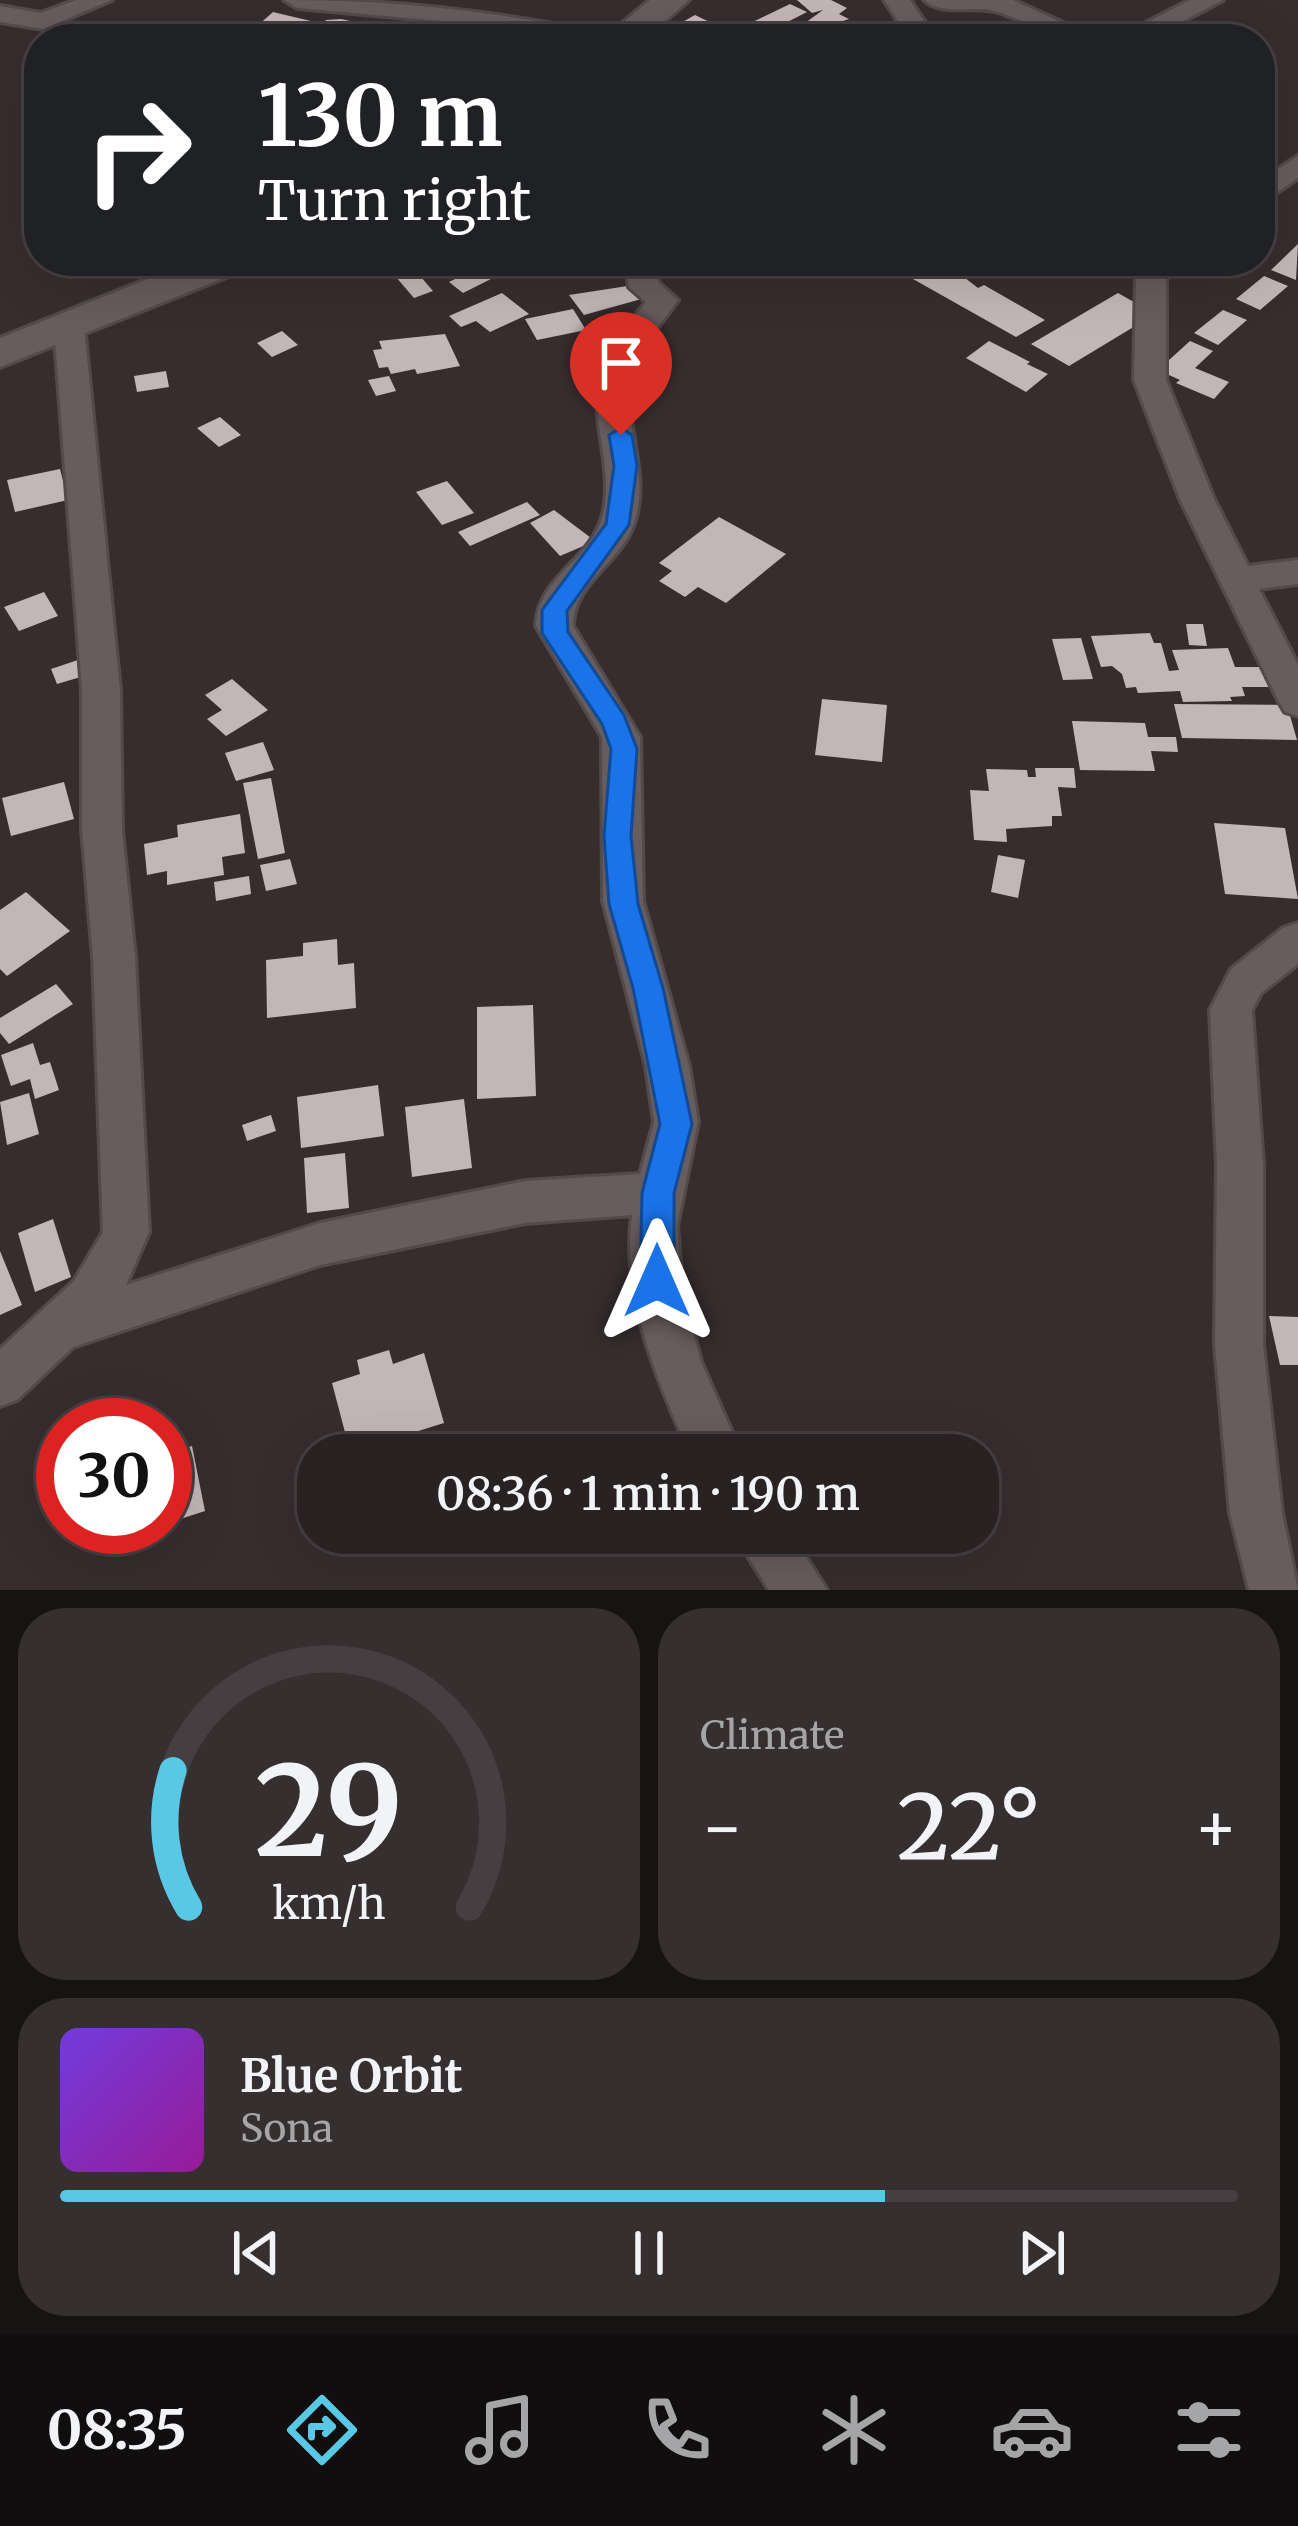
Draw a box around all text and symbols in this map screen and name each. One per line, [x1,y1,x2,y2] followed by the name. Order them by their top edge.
[258,63,502,169] text: 130 m
[60,72,216,228] icon: right
[258,167,531,235] text: Turn right
[570,312,672,435] pin
[588,330,654,396] icon: arrive
[594,1218,720,1344] position arrow
[36,1398,192,1554] speed limit sign: 30
[436,1466,860,1522] text: 08:36 · 1 min · 190 m
[700,1711,844,1760] text: Climate
[255,1733,403,1890] text: 29
[897,1770,1041,1884] text: 22°
[700,1786,744,1869] text: −
[1194,1786,1238,1869] text: +
[272,1877,386,1931] text: km/h
[240,2048,463,2104] text: Blue Orbit
[240,2104,333,2153] text: Sona
[223,2220,289,2286] icon: previous
[616,2220,682,2286] icon: pause
[1009,2220,1075,2286] icon: next
[280,2388,364,2472] icon: directions
[458,2388,542,2472] icon: music
[635,2388,719,2472] icon: phone
[812,2388,896,2472] icon: climate
[990,2388,1074,2472] icon: car
[1167,2388,1251,2472] icon: filters
[47,2396,187,2464] text: 08:35

